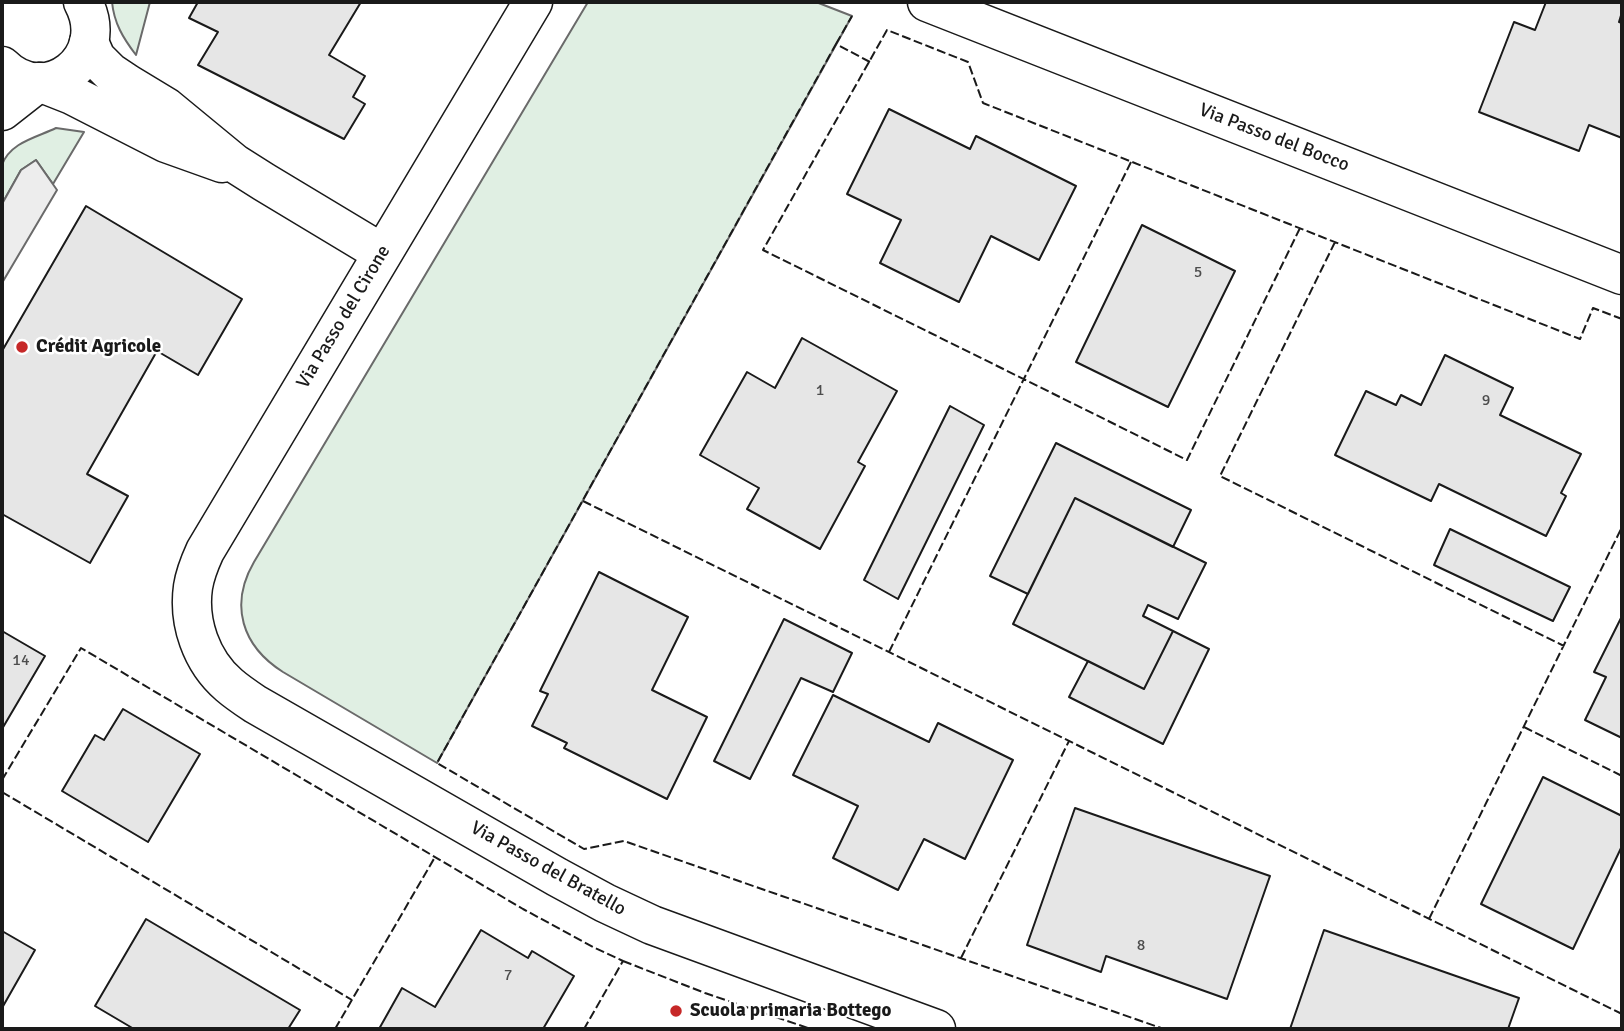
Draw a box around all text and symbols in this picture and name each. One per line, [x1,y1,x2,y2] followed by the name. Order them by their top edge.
[1196,99,1352,177] street label: Via Passo del Bocco
[292,241,396,393] street label: Via Passo del Cirone
[1194,263,1202,283] house number: 5
[36,336,161,358] place label: Crédit Agricole
[14,339,30,355] marker: Crédit Agricole
[816,381,824,401] house number: 1
[1482,391,1490,411] house number: 9
[12,651,30,671] house number: 14
[466,817,630,921] street label: Via Passo del Bratello
[1137,936,1145,956] house number: 8
[504,966,512,986] house number: 7
[690,1000,891,1022] place label: Scuola primaria Bottego
[668,1003,684,1019] marker: Scuola primaria Bottego

